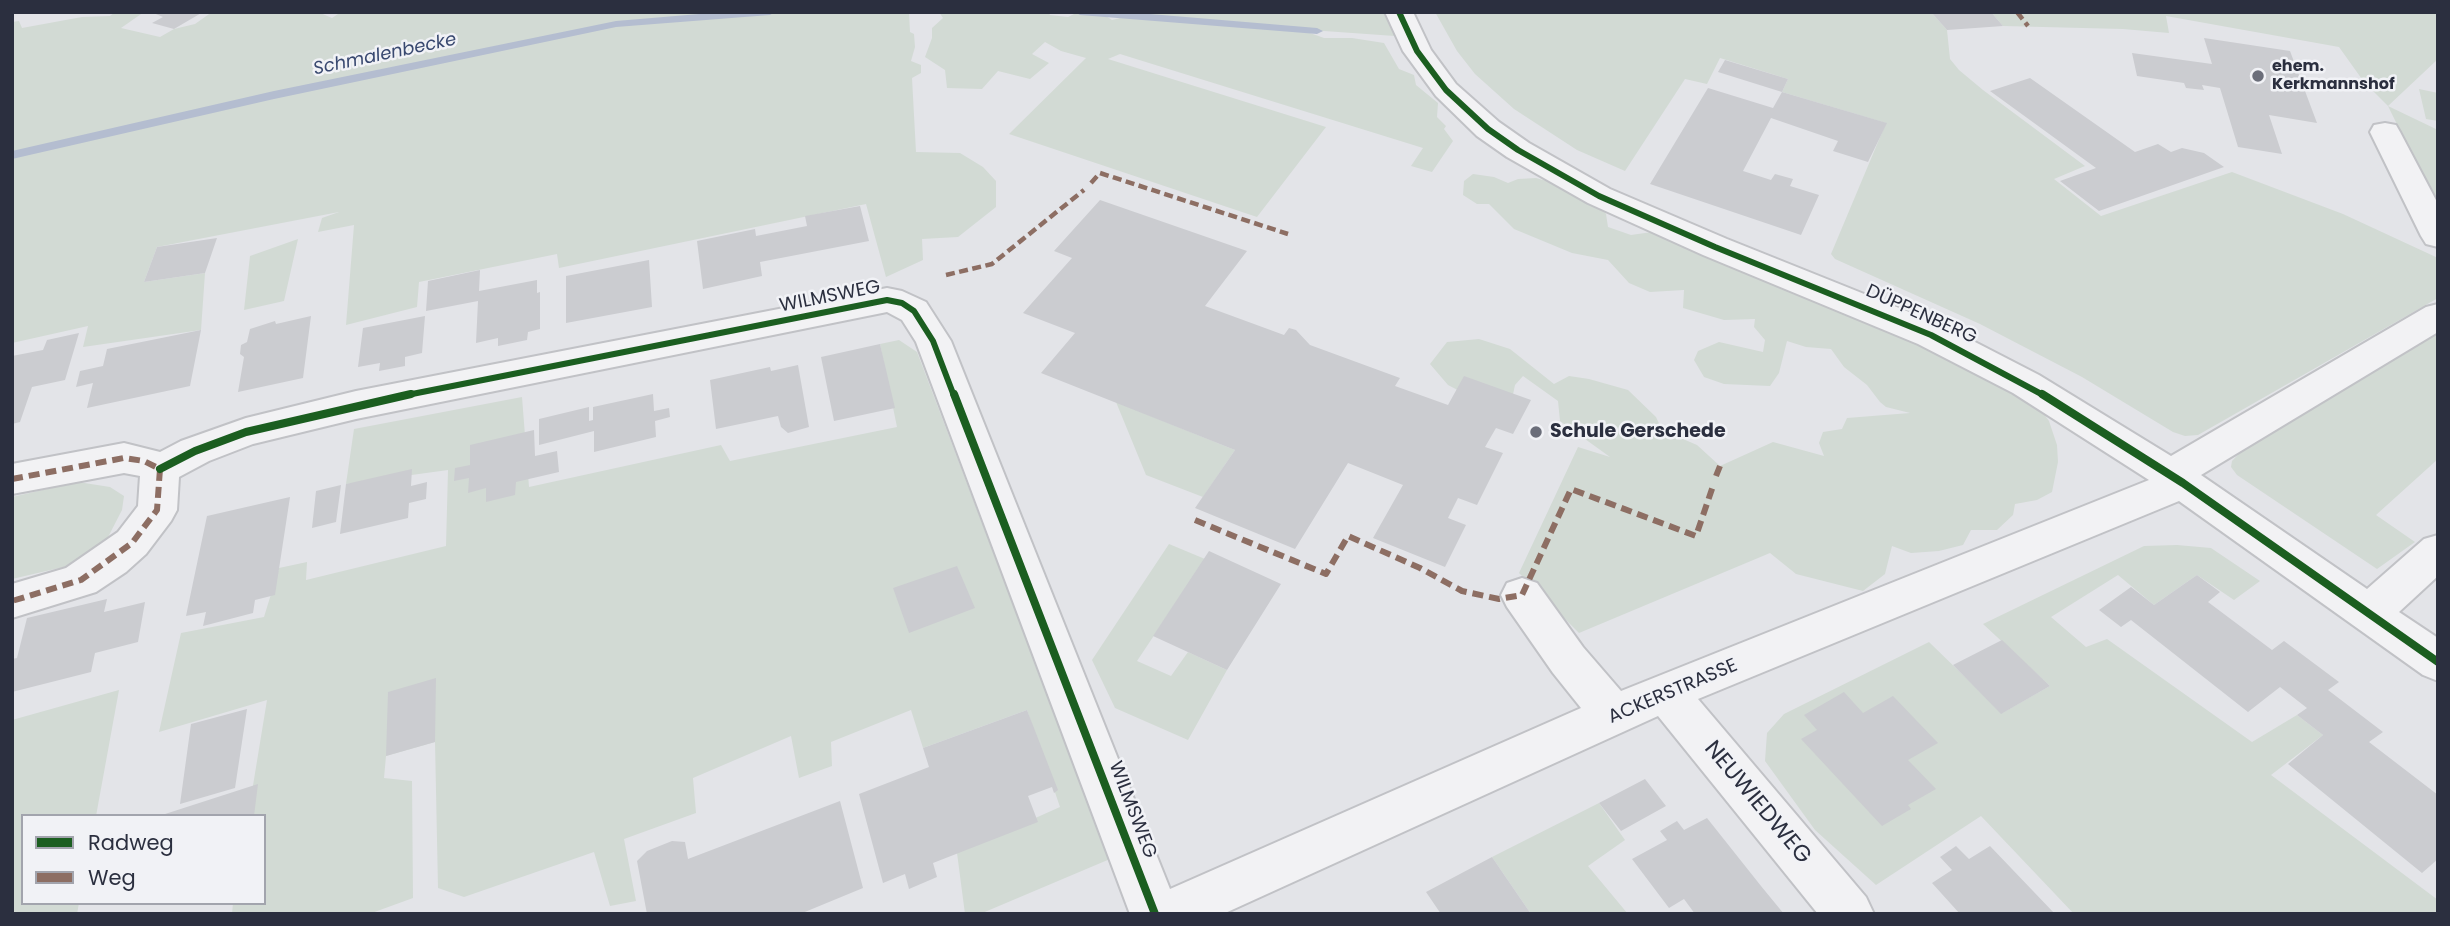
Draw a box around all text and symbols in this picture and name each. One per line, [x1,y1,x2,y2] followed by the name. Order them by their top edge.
[312,29,458,81] water label: Schmalenbecke
[2272,57,2395,95] place label: ehem. Kerkmannshof
[2250,68,2266,84] marker: ehem. Kerkmannshof
[778,276,882,318] street label: WILMSWEG
[1862,280,1980,350] street label: DÜPPENBERG
[1550,421,1726,443] place label: Schule Gerschede
[1528,424,1544,440] marker: Schule Gerschede
[1605,655,1741,729] street label: ACKERSTRASSE
[1698,736,1816,870] street label: NEUWIEDWEG
[1103,758,1161,862] street label: WILMSWEG
[21,814,266,905] legend
[88,828,174,857] text: Radweg
[88,863,136,892] text: Weg

